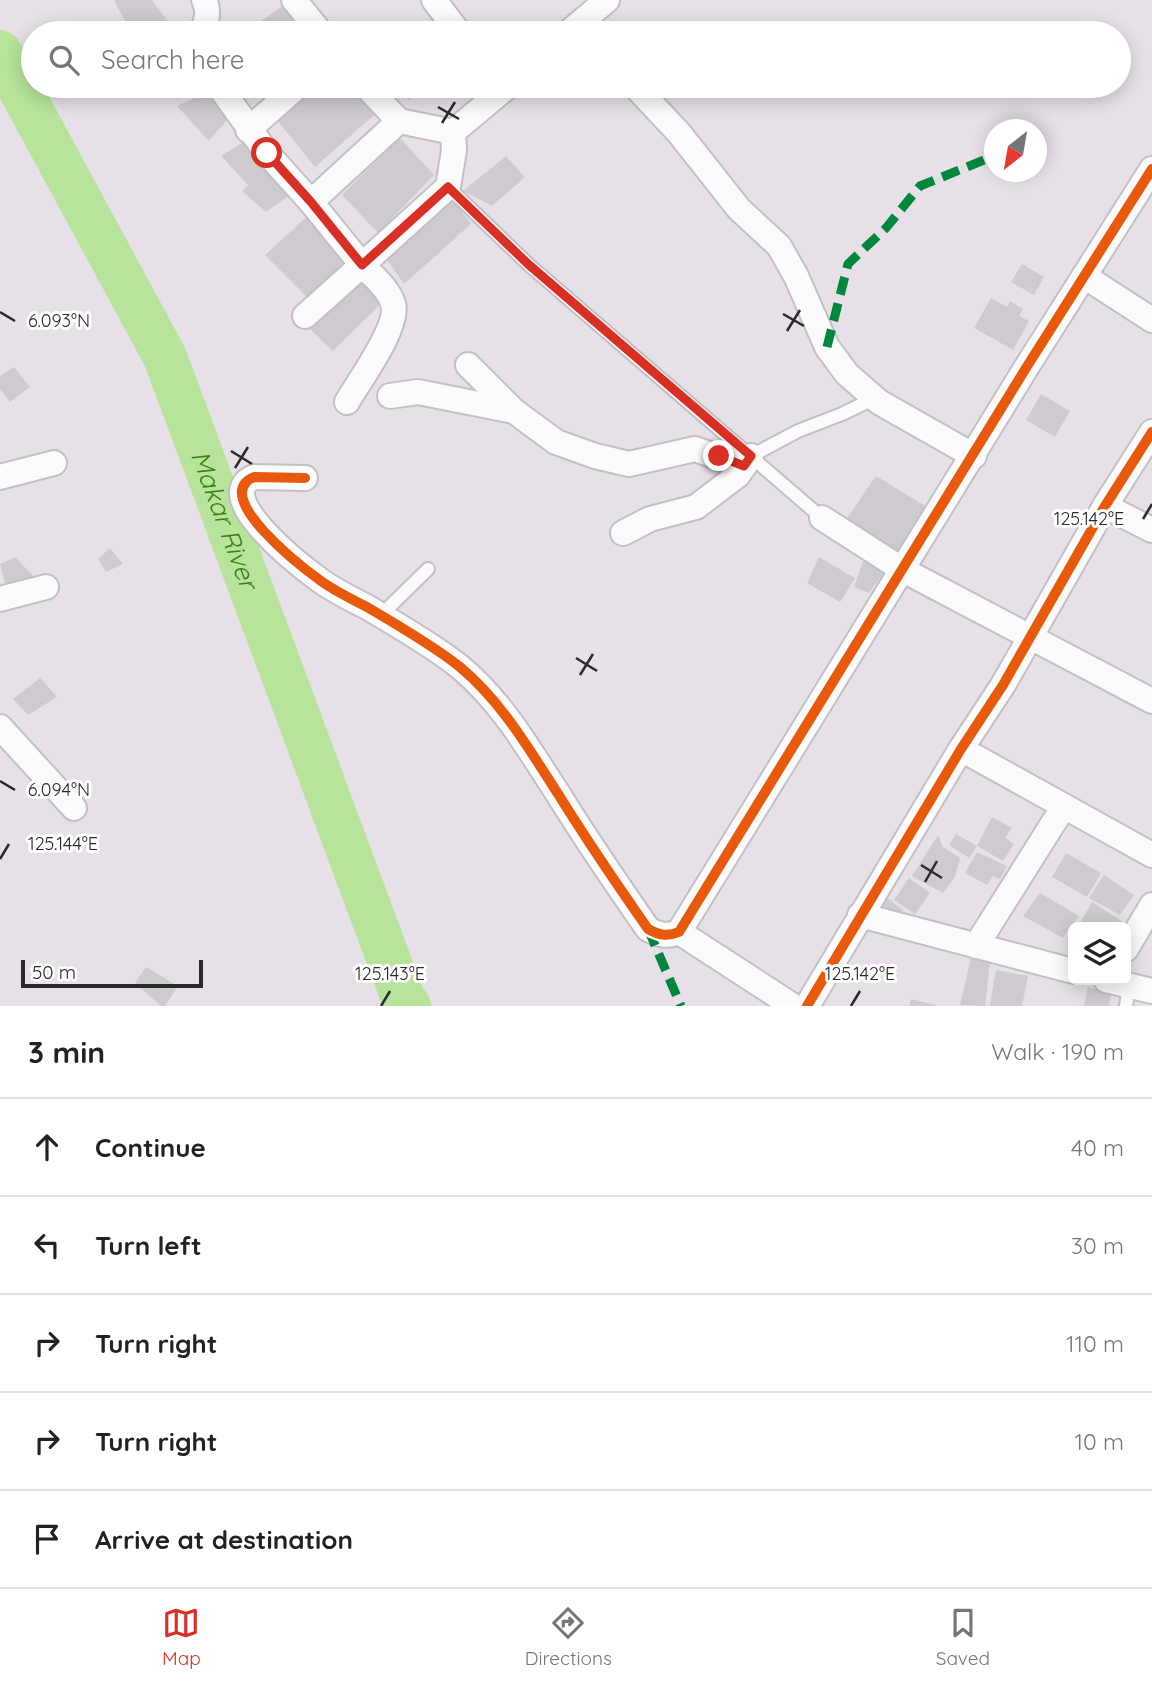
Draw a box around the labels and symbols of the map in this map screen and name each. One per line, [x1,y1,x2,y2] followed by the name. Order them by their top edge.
[984,119,1047,182] north arrow
[251,137,282,168] route start
[28,309,90,332] text: 6.093°N
[703,440,734,471] route end
[185,446,267,596] water label: Makar River
[1054,507,1124,530] text: 125.142°E
[28,778,90,801] text: 6.094°N
[28,832,98,855] text: 125.144°E
[21,957,203,989] scale bar
[355,962,425,985] text: 125.143°E
[825,962,895,985] text: 125.142°E

